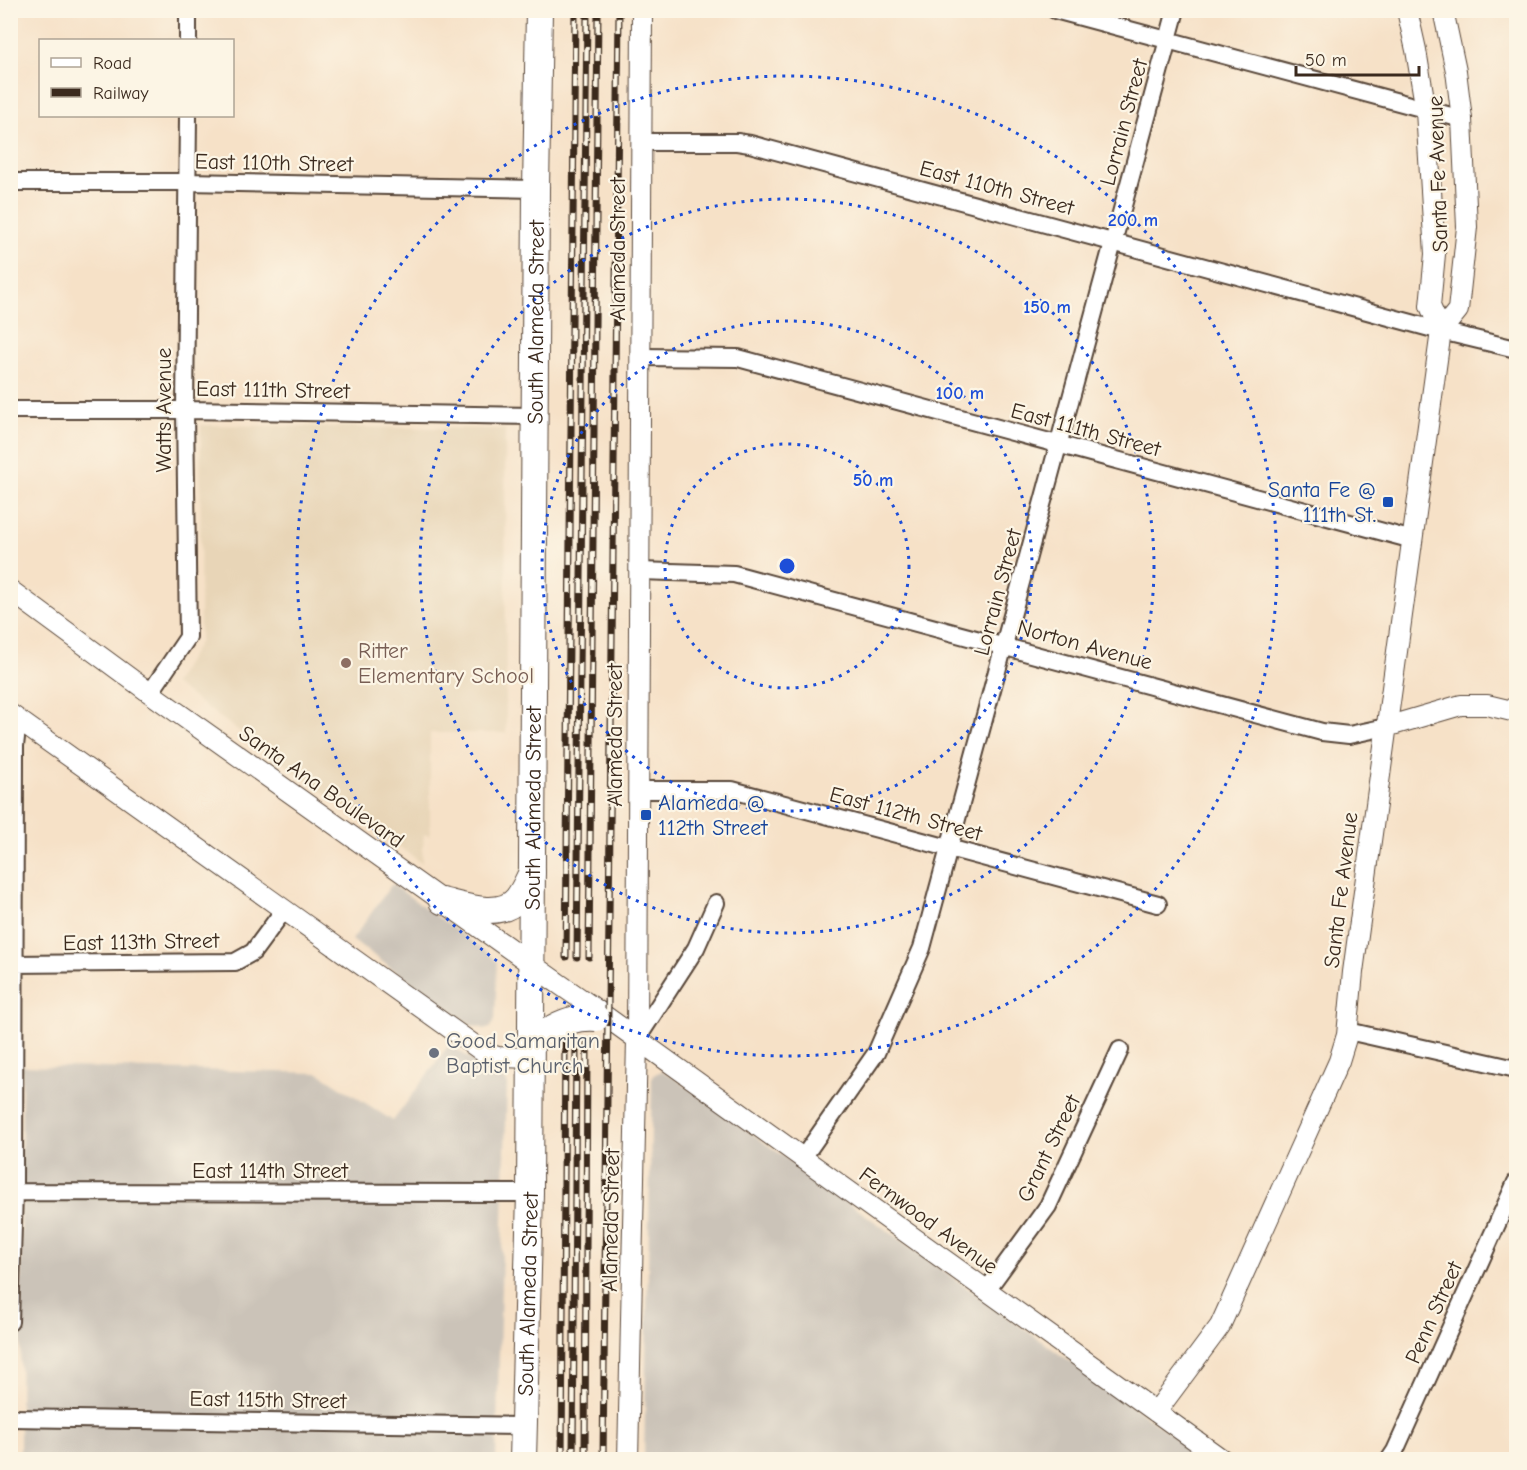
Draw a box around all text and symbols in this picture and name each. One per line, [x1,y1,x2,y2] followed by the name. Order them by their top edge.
[39,39,234,117] legend
[1296,39,1419,77] scale bar
[1305,50,1347,71] text: 50 m
[93,53,132,74] text: Road
[1095,55,1154,189] street label: Lorrain Street
[93,83,150,104] text: Railway
[1422,95,1454,253] street label: Santa Fe Avenue
[194,149,354,177] street label: East 110th Street
[917,155,1077,221] street label: East 110th Street
[605,176,631,321] street label: Alameda Street
[1108,210,1158,231] text: 200 m
[523,219,550,424] street label: South Alameda Street
[1023,297,1071,318] text: 150 m
[151,347,177,473] street label: Watts Avenue
[196,376,351,404] street label: East 111th Street
[936,383,984,404] text: 100 m
[1008,397,1164,463] street label: East 111th Street
[853,470,893,491] text: 50 m
[1268,477,1376,528] place label: Santa Fe @ 111th St.
[1381,495,1395,509] marker: Santa Fe @ 111th St.
[969,525,1028,659] street label: Lorrain Street
[777,556,797,576] centre of rings
[1014,614,1155,675] street label: Norton Avenue
[358,638,534,689] place label: Ritter Elementary School
[339,656,353,670] marker: Ritter Elementary School
[602,662,628,807] street label: Alameda Street
[520,705,547,910] street label: South Alameda Street
[234,720,409,854] street label: Santa Ana Boulevard
[827,781,986,847] street label: East 112th Street
[658,790,768,841] place label: Alameda @ 112th Street
[639,808,653,822] marker: Alameda @ 112th Street
[1319,811,1363,970] street label: Santa Fe Avenue
[63,928,220,956] street label: East 113th Street
[446,1028,600,1079] place label: Good Samaritan Baptist Church
[427,1046,441,1060] marker: Good Samaritan Baptist Church
[1012,1090,1086,1206] street label: Grant Street
[597,1147,625,1292] street label: Alameda Street
[192,1158,349,1184] street label: East 114th Street
[854,1162,1003,1280] street label: Fernwood Avenue
[513,1191,544,1397] street label: South Alameda Street
[1400,1257,1468,1368] street label: Penn Street
[189,1386,348,1414] street label: East 115th Street

